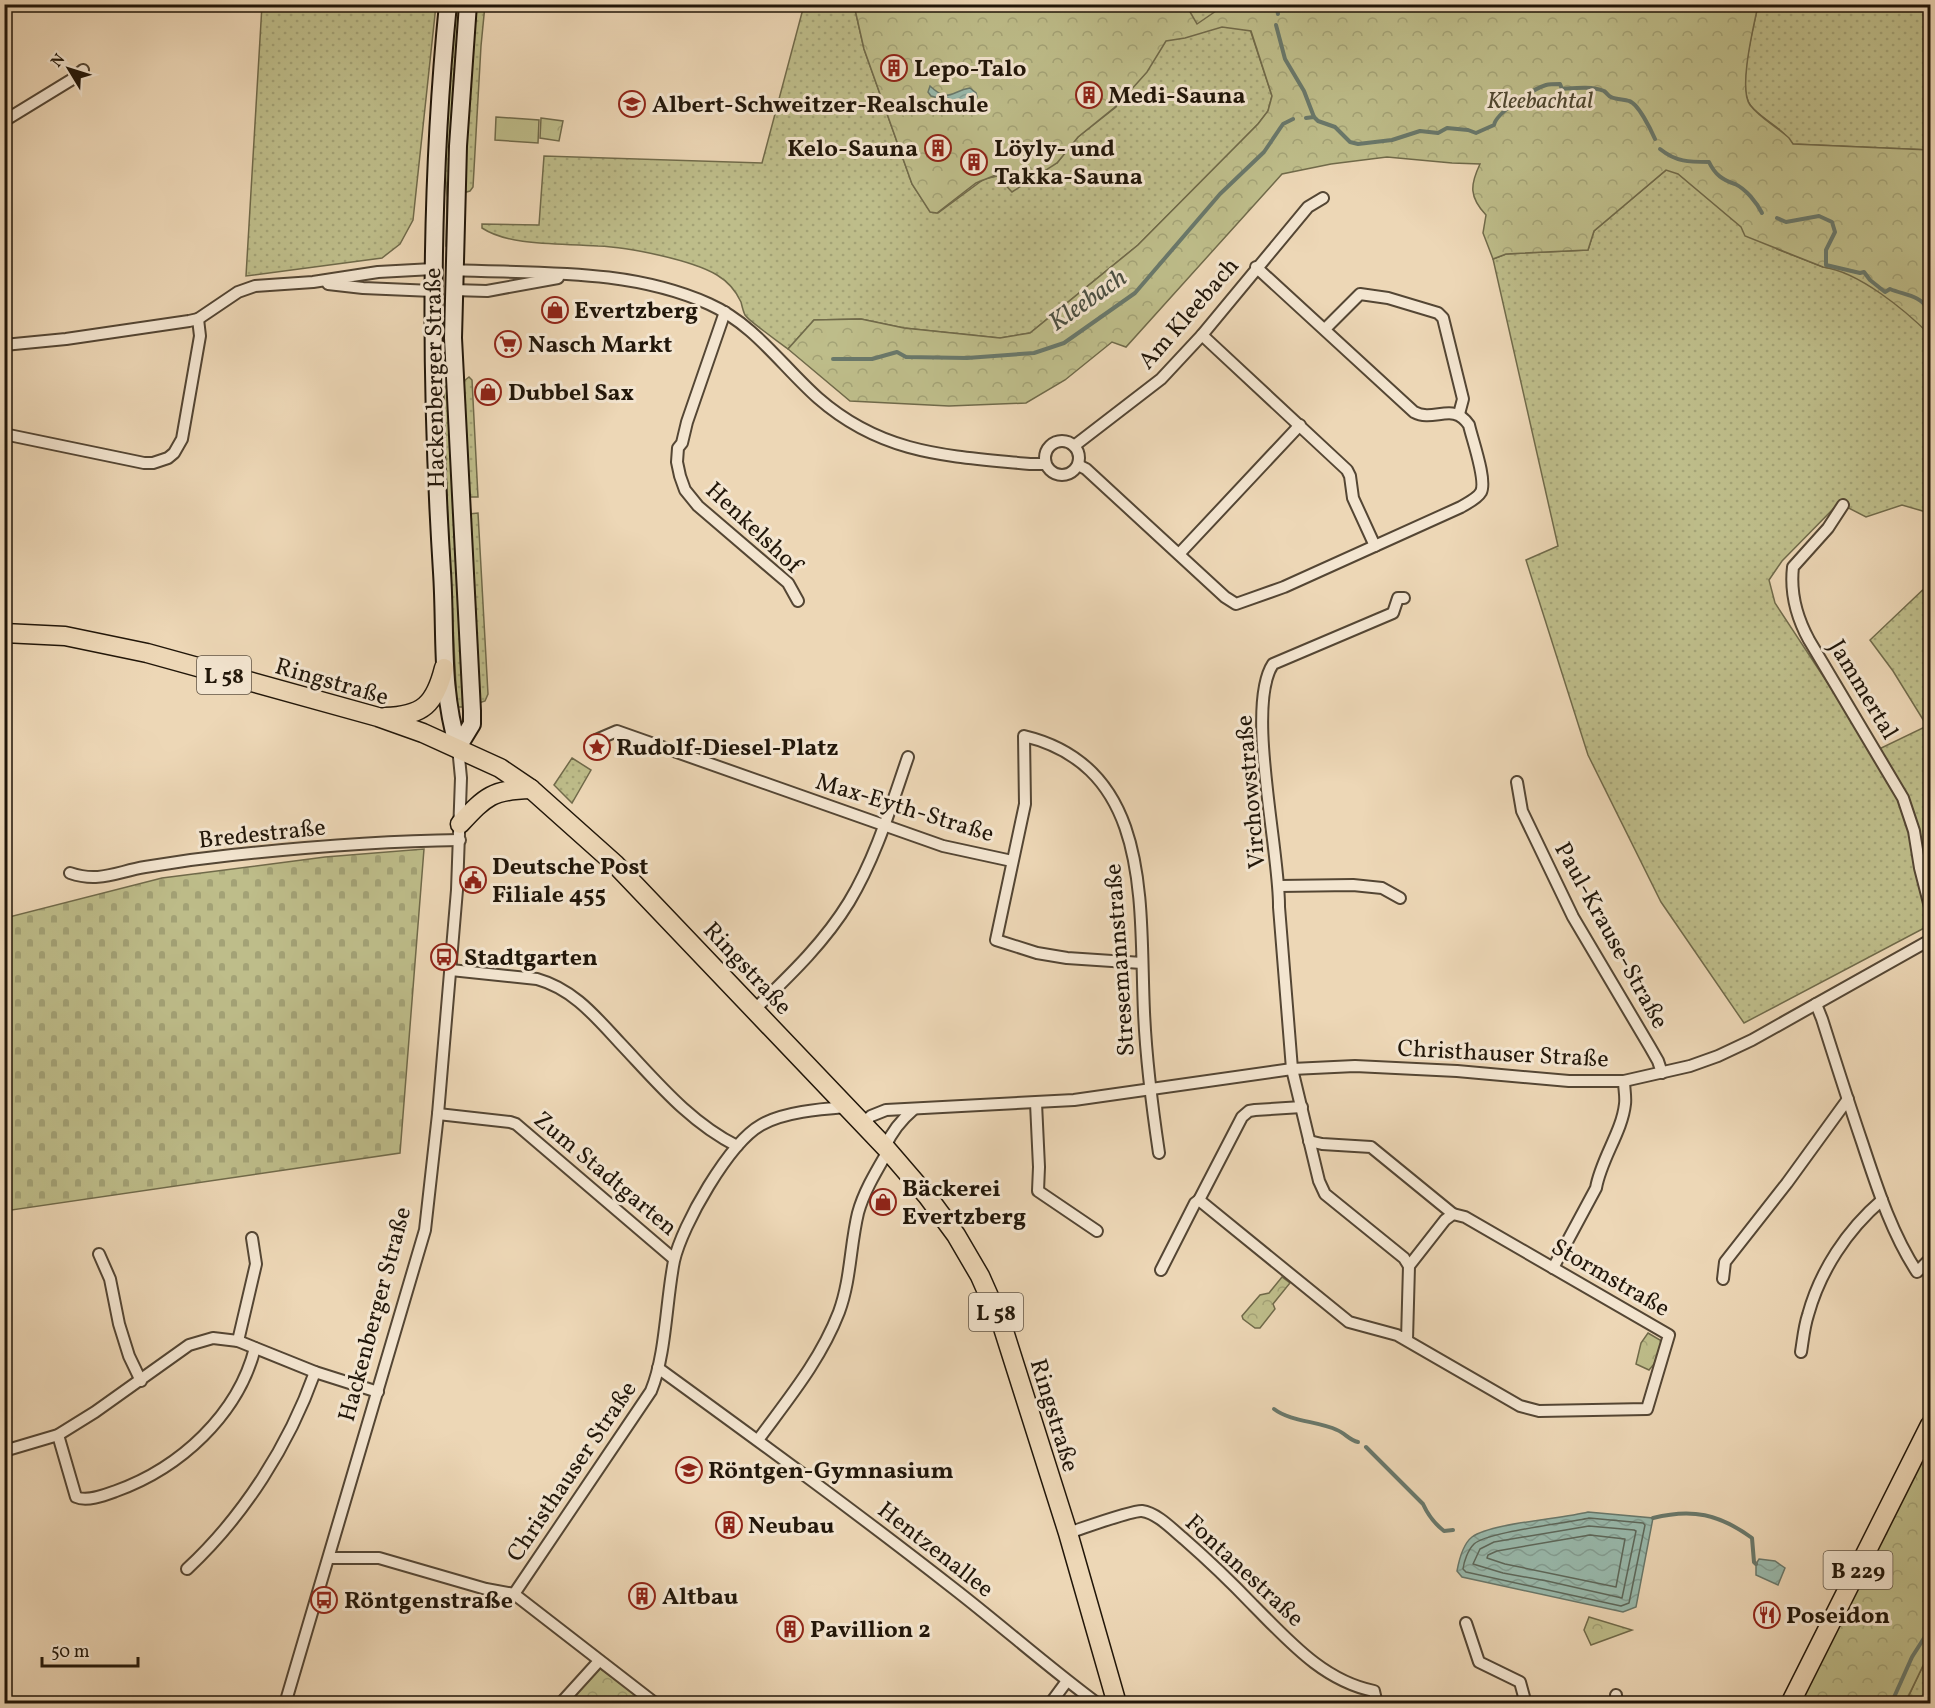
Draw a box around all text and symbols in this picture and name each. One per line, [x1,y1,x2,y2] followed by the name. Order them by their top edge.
[39,39,99,99] north arrow
[47,49,71,72] text: N
[879,53,909,83] building icon: Lepo-Talo
[914,53,1027,87] place label: Lepo-Talo
[1074,80,1104,110] building icon: Medi-Sauna
[1108,80,1246,114] place label: Medi-Sauna
[1487,85,1593,119] park label: Kleebachtal
[617,89,647,119] school or university icon: Albert-Schweitzer-Realschule
[652,89,989,123] place label: Albert-Schweitzer-Realschule
[787,133,918,167] place label: Kelo-Sauna
[923,133,953,163] building icon: Kelo-Sauna
[994,133,1143,195] place label: Löyly- und Takka-Sauna
[959,147,989,177] building icon: Löyly- und Takka-Sauna
[1131,251,1248,378] street label: Am Kleebach
[1042,261,1135,341] water label: Kleebach
[417,267,455,489] street label: Hackenberger Straße
[540,295,570,325] shop icon: Evertzberg
[574,295,698,329] place label: Evertzberg
[493,329,523,359] supermarket icon: Nasch Markt
[528,329,672,363] place label: Nasch Markt
[473,377,503,407] shop icon: Dubbel Sax
[508,377,634,411] place label: Dubbel Sax
[697,475,810,584] street label: Henkelshof
[1819,634,1906,746] street label: Jammertal
[271,651,392,715] street label: Ringstraße
[197,656,251,694] road number: L 58
[1228,713,1276,870] street label: Virchowstraße
[582,732,612,762] place icon: Rudolf-Diesel-Platz
[616,732,838,766] place label: Rudolf-Diesel-Platz
[811,766,998,852] street label: Max-Eyth-Straße
[197,811,328,859] street label: Bredestraße
[1545,836,1676,1036] street label: Paul-Krause-Straße
[492,851,648,913] place label: Deutsche Post Filiale 455
[1097,862,1145,1057] street label: Stresemannstraße
[458,865,488,895] public building icon: Deutsche Post Filiale 455
[694,915,799,1024] street label: Ringstraße
[429,942,459,972] bus stop icon: Stadtgarten
[464,942,598,976] place label: Stadtgarten
[1396,1032,1609,1078] street label: Christhauser Straße
[525,1104,684,1245] street label: Zum Stadtgarten
[902,1173,1026,1235] place label: Bäckerei Evertzberg
[868,1187,898,1217] shop icon: Bäckerei Evertzberg
[331,1203,421,1426] street label: Hackenberger Straße
[1544,1231,1676,1326] street label: Stormstraße
[969,1293,1023,1331] road number: L 58
[1020,1355,1086,1476] street label: Ringstraße
[499,1375,646,1569] street label: Christhauser Straße
[674,1455,704,1485] school or university icon: Röntgen-Gymnasium
[708,1455,954,1489] place label: Röntgen-Gymnasium
[870,1494,1000,1607] street label: Hentzenallee
[1177,1507,1311,1636] street label: Fontanestraße
[714,1510,744,1540] building icon: Neubau
[748,1510,835,1544] place label: Neubau
[1824,1551,1892,1589] road number: B 229
[627,1581,657,1611] building icon: Altbau
[662,1581,739,1615] place label: Altbau
[309,1585,339,1615] bus stop icon: Röntgenstraße
[344,1585,513,1619] place label: Röntgenstraße
[1752,1600,1782,1630] restaurant icon: Poseidon
[1786,1600,1890,1634] place label: Poseidon
[775,1614,805,1644] building icon: Pavillion 2
[810,1614,931,1648] place label: Pavillion 2
[42,1630,138,1668] scale bar
[51,1640,90,1665] text: 50 m

